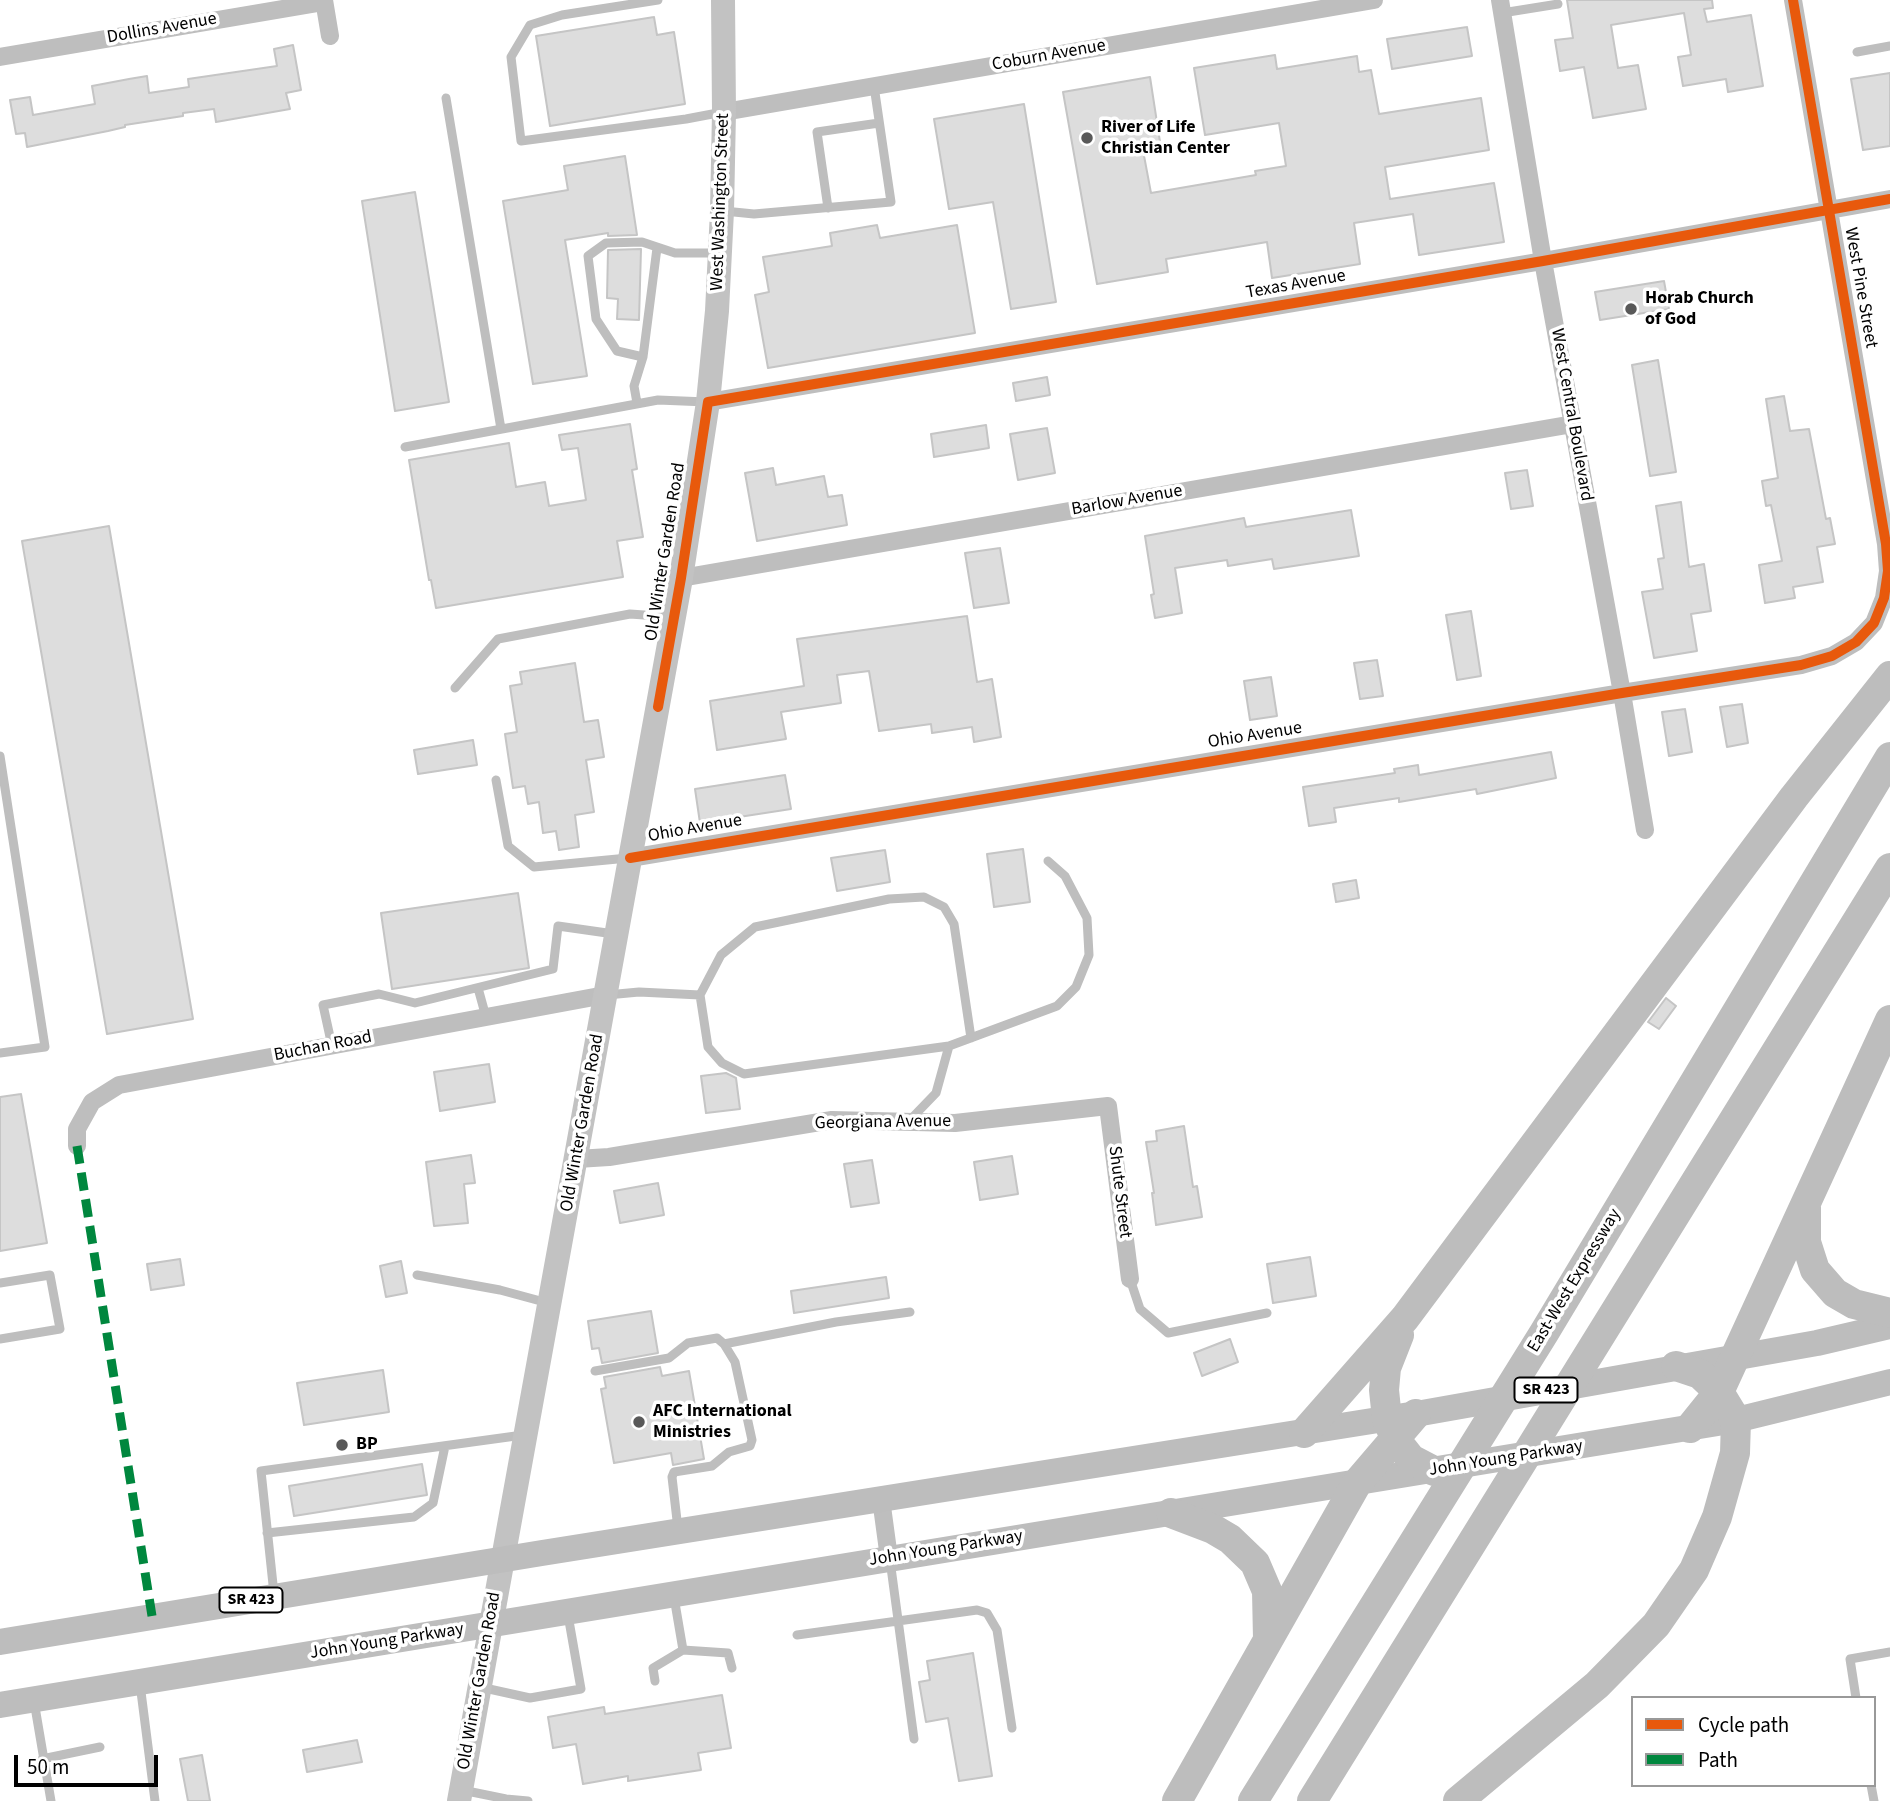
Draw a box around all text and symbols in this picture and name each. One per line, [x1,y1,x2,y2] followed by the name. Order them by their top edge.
[106,9,218,49] street label: Dollins Avenue
[991,35,1107,77] street label: Coburn Avenue
[707,113,735,291] street label: West Washington Street
[1101,117,1230,160] place label: River of Life Christian Center
[1079,130,1095,146] marker: River of Life Christian Center
[1839,226,1881,350] street label: West Pine Street
[1244,266,1348,304] street label: Texas Avenue
[1645,288,1754,330] place label: Horab Church of God
[1623,301,1639,317] marker: Horab Church of God
[1545,327,1597,503] street label: West Central Boulevard
[641,461,691,643] street label: Old Winter Garden Road
[1070,481,1184,521] street label: Barlow Avenue
[1206,718,1304,754] street label: Ohio Avenue
[646,810,744,848] street label: Ohio Avenue
[272,1027,374,1067] street label: Buchan Road
[557,1032,609,1214] street label: Old Winter Garden Road
[815,1111,951,1135] street label: Georgiana Avenue
[1103,1145,1135,1239] street label: Shute Street
[1524,1205,1626,1357] street label: East-West Expressway
[1514,1378,1578,1402] road number: SR 423
[653,1401,792,1444] place label: AFC International Ministries
[631,1414,647,1430] marker: AFC International Ministries
[356,1434,378,1456] place label: BP
[1428,1436,1584,1482] street label: John Young Parkway
[334,1437,350,1453] marker: BP
[868,1526,1024,1572] street label: John Young Parkway
[219,1588,282,1612] road number: SR 423
[454,1590,506,1772] street label: Old Winter Garden Road
[309,1619,465,1665] street label: John Young Parkway
[1631,1696,1876,1787] legend
[1698,1710,1789,1740] text: Cycle path
[18,1742,161,1786] scale bar
[1698,1745,1738,1775] text: Path
[27,1752,69,1782] text: 50 m

